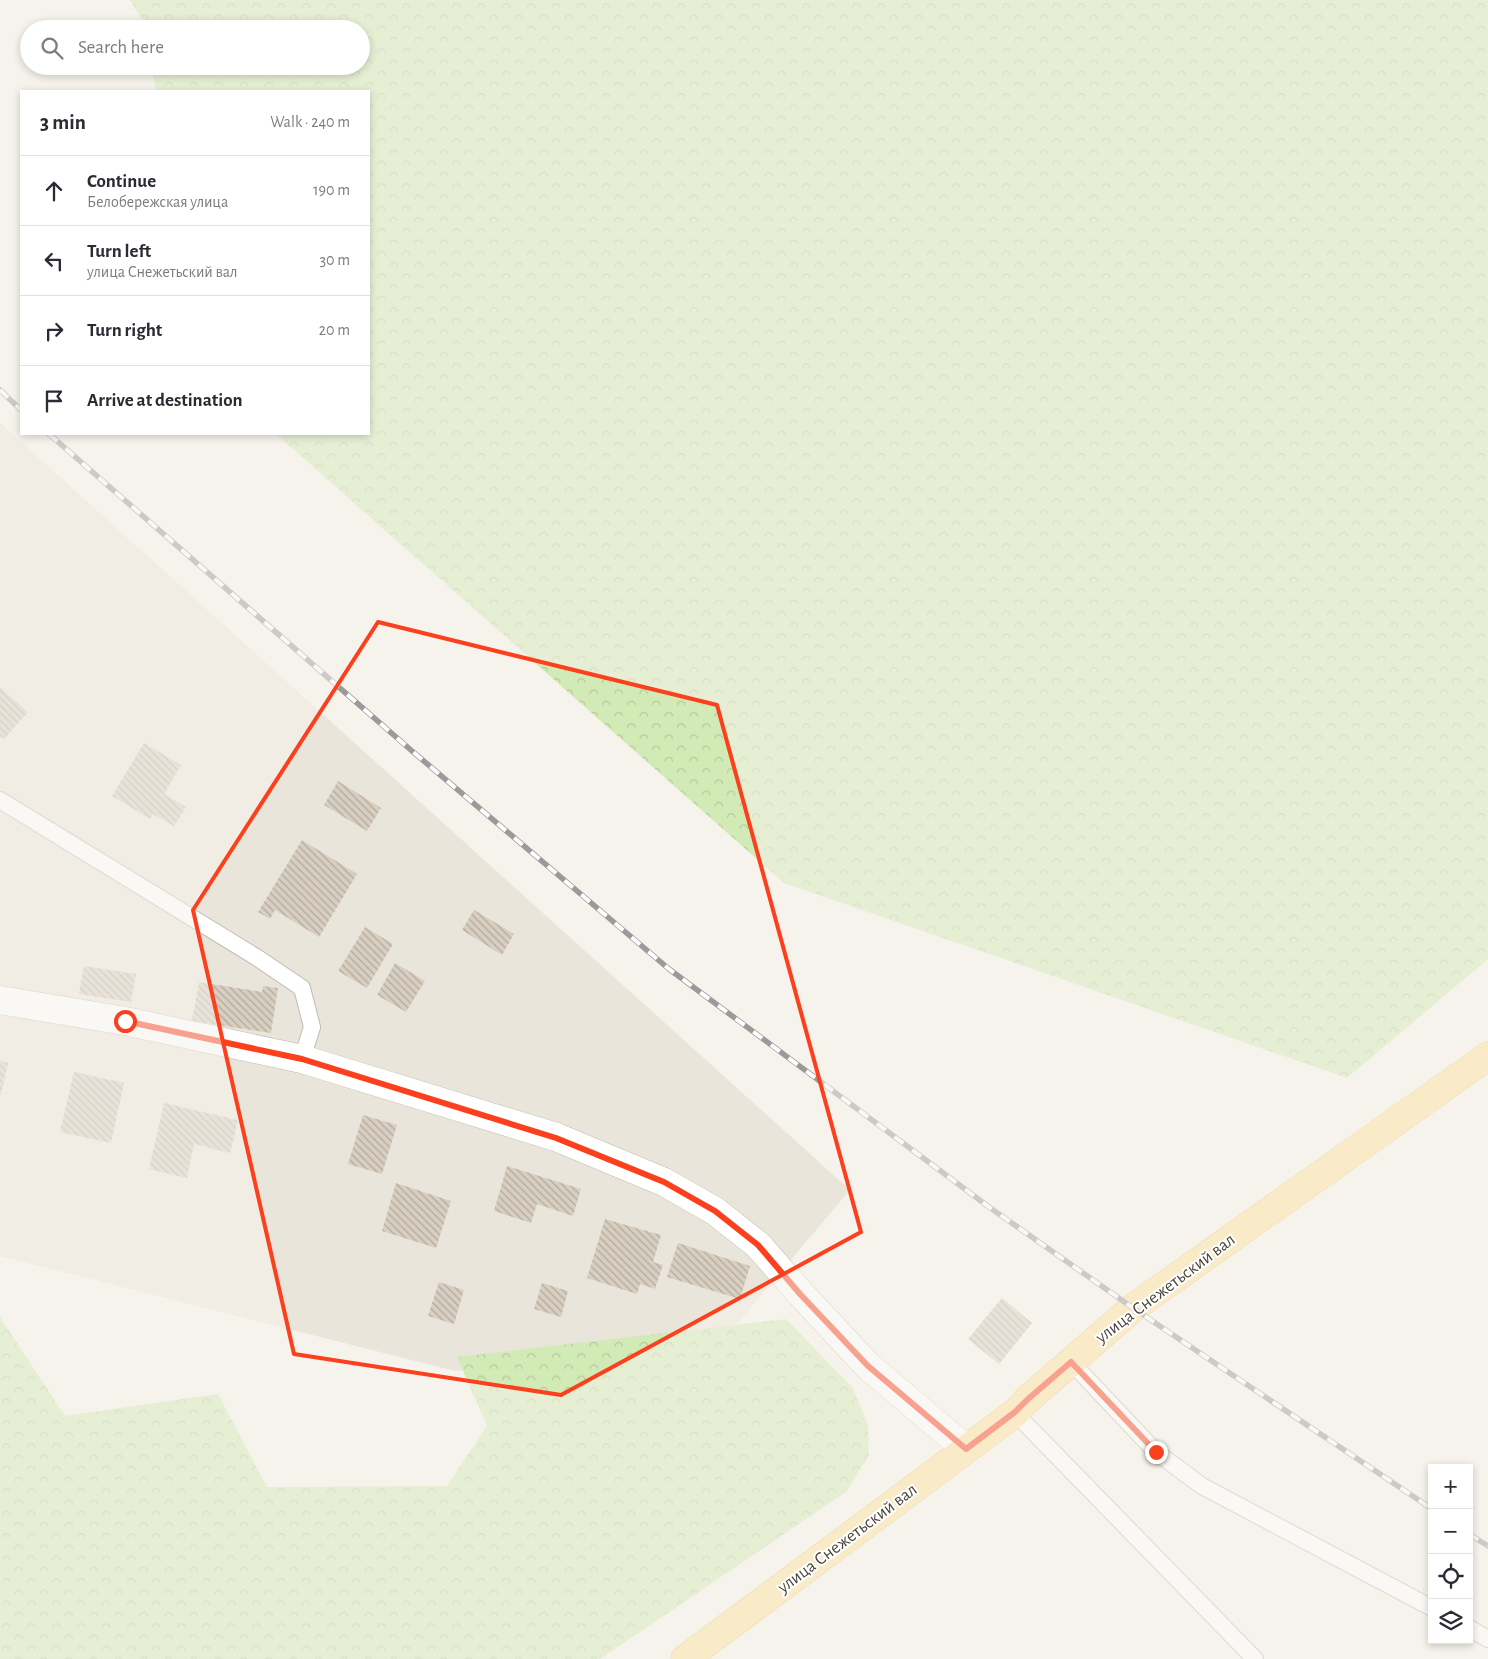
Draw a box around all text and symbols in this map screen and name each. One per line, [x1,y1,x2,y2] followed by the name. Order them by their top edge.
[20,20,370,75] search box
[38,34,66,62] icon: search
[78,38,164,57] text: Search here
[40,112,86,133] text: 3 min
[270,114,350,130] text: Walk · 240 m
[87,172,156,191] text: Continue
[40,177,68,205] icon: ahead
[313,182,350,198] text: 190 m
[87,194,228,210] text: Белобережская улица
[87,242,151,261] text: Turn left
[40,247,68,275] icon: left
[320,252,350,268] text: 30 m
[87,264,238,280] text: улица Снежетьский вал
[40,317,68,345] icon: right
[87,321,162,340] text: Turn right
[319,322,350,338] text: 20 m
[40,387,68,415] icon: arrive
[87,391,243,410] text: Arrive at destination
[114,1010,137,1033] route start
[1092,1231,1239,1348] street label: улица Снежетьский вал
[1145,1441,1168,1464] route end
[1428,1464,1473,1644] map controls
[1428,1464,1473,1509] button: +
[774,1481,921,1598] street label: улица Снежетьский вал
[1428,1509,1473,1554] button: −
[1428,1554,1473,1599] button: locate
[1428,1599,1473,1644] button: layers

